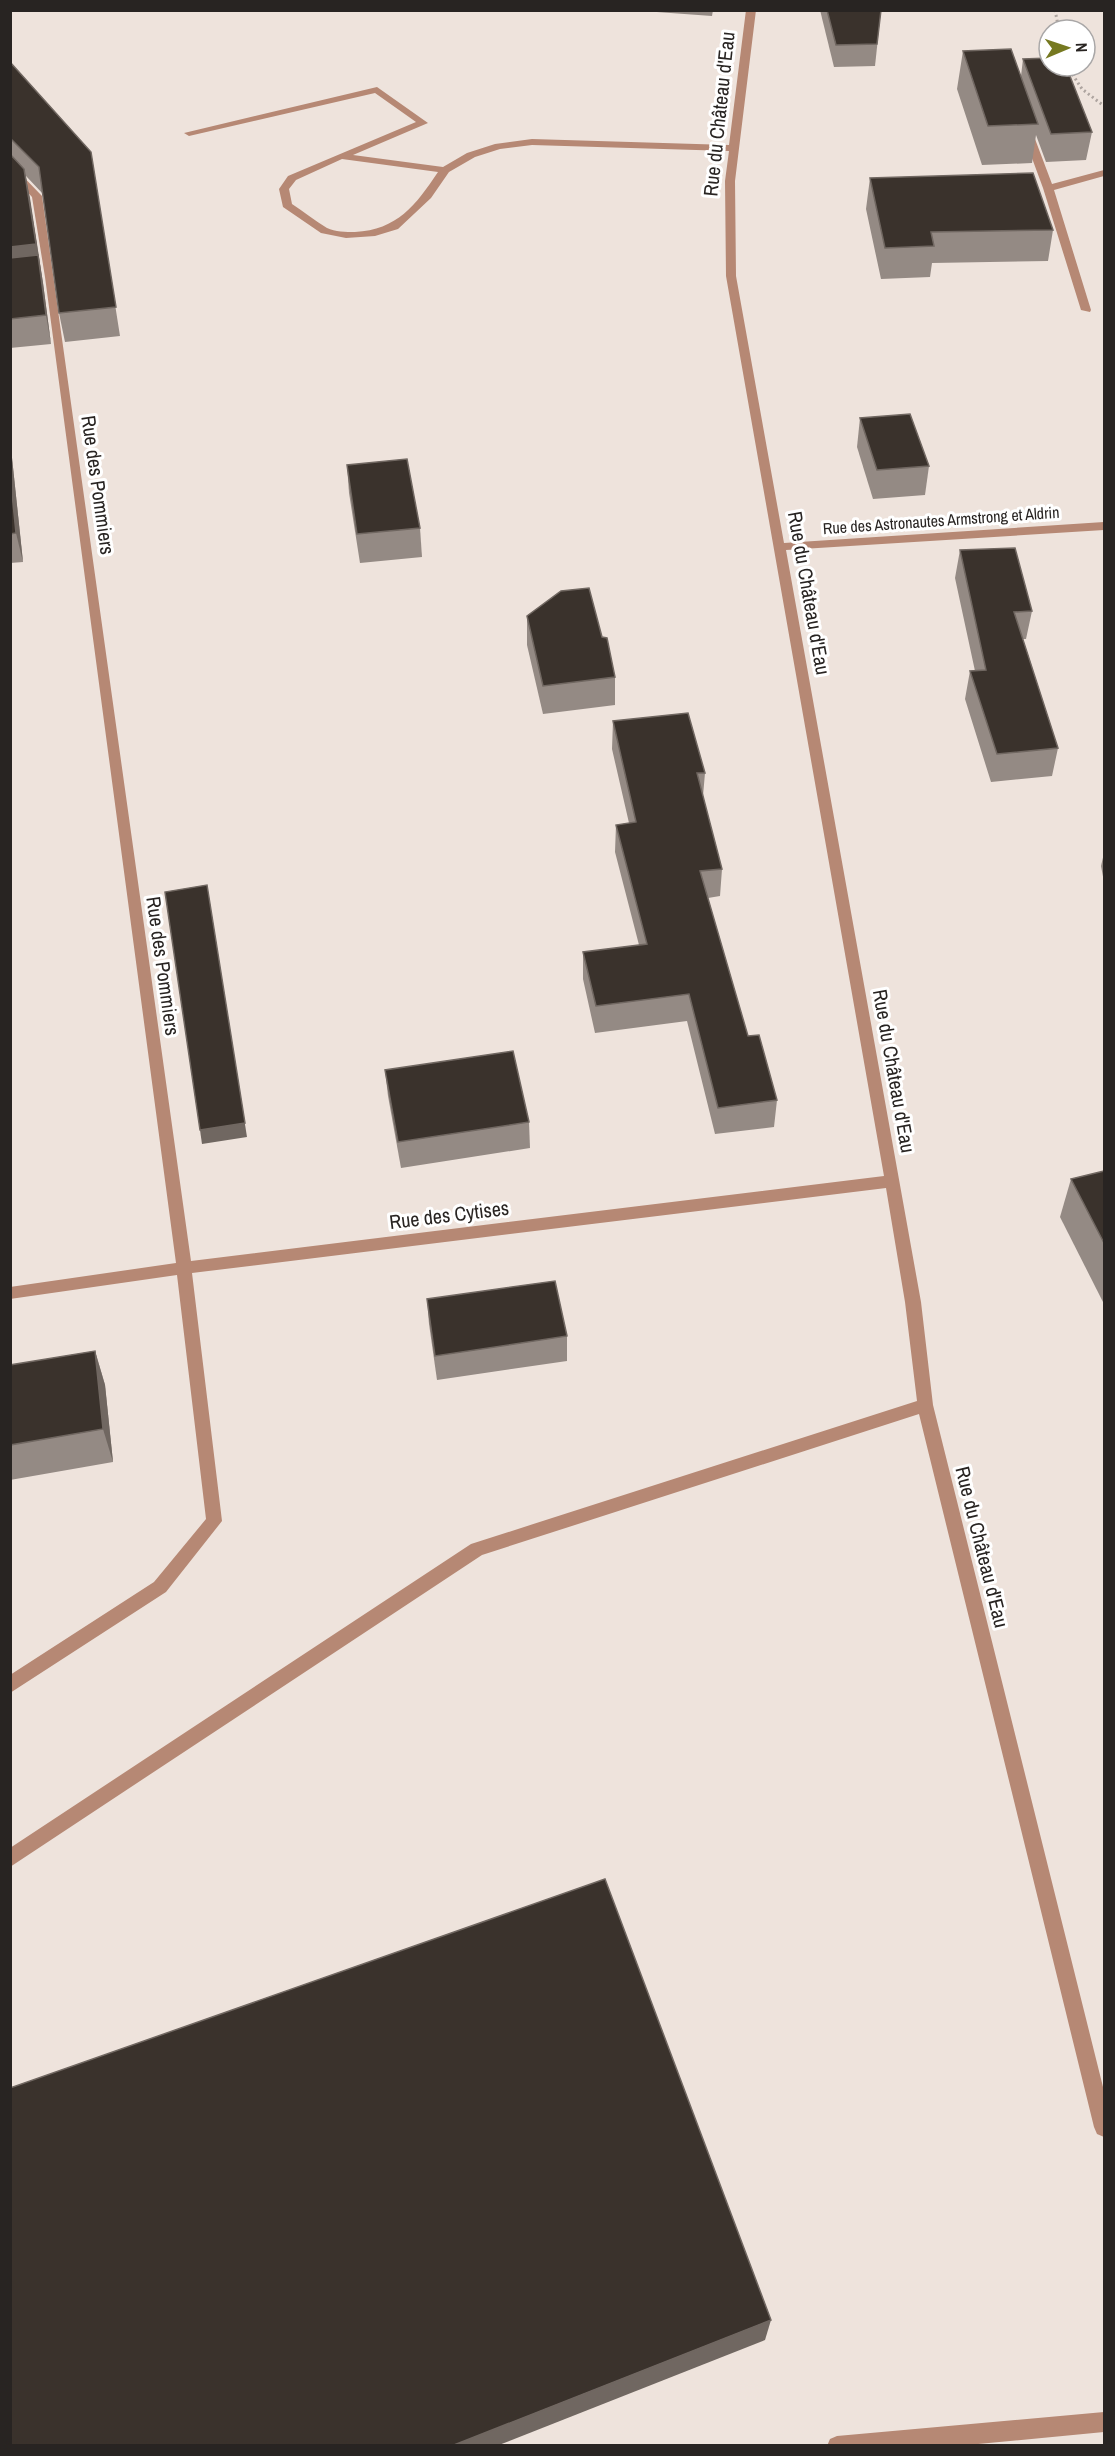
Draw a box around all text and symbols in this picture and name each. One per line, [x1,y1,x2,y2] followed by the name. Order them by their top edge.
[1037,18,1097,78] north arrow
[696,30,741,198] street label: Rue du Château d'Eau
[1071,42,1093,53] text: N
[75,414,122,556] street label: Rue des Pommiers
[822,501,1060,539] street label: Rue des Astronautes Armstrong et Aldrin
[782,509,837,677] street label: Rue du Château d'Eau
[140,895,187,1037] street label: Rue des Pommiers
[867,987,922,1155] street label: Rue du Château d'Eau
[388,1194,510,1235] street label: Rue des Cytises
[949,1463,1016,1630] street label: Rue du Château d'Eau

